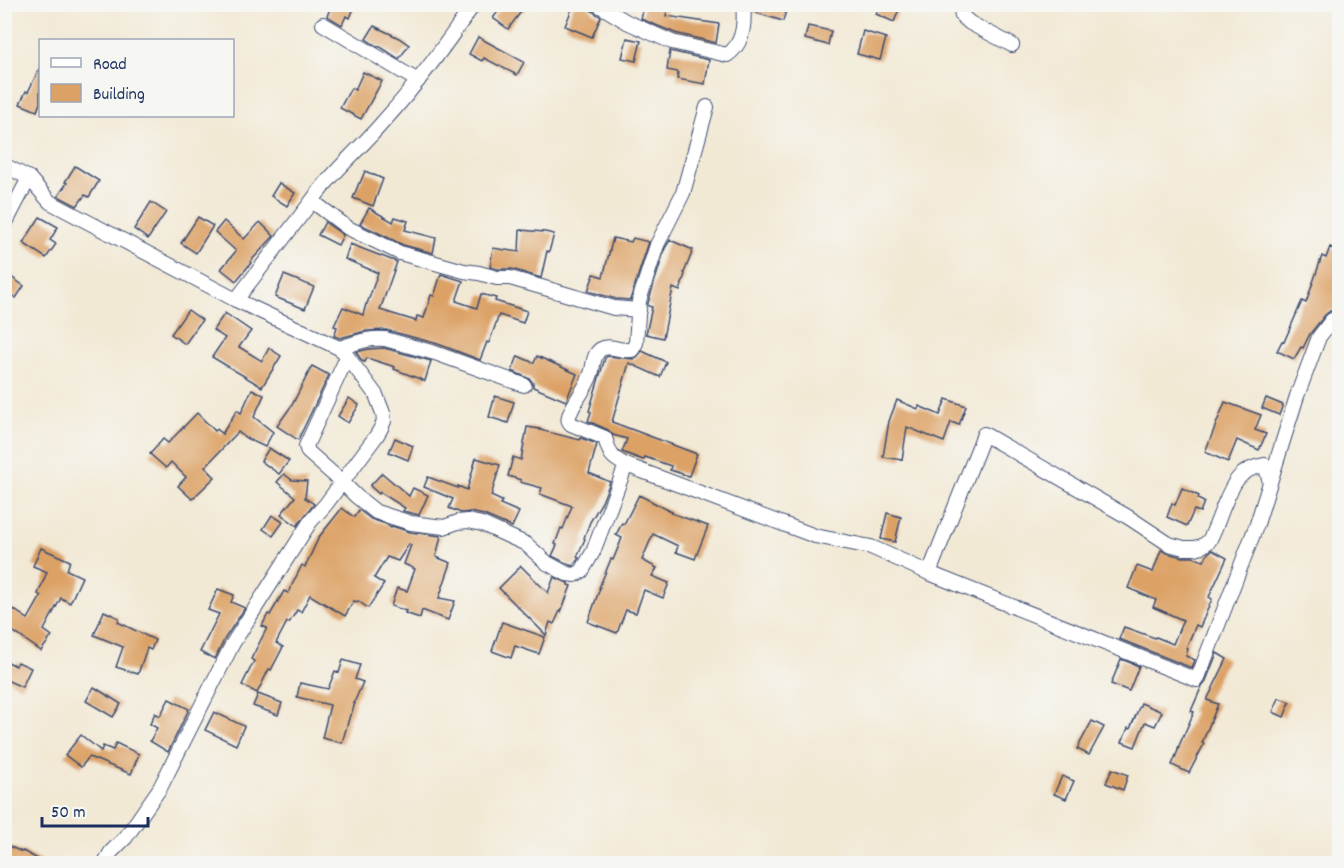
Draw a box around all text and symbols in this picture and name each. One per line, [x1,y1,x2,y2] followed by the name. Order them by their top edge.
[39,39,234,117] legend
[93,53,127,78] text: Road
[93,83,145,108] text: Building
[42,790,148,828] scale bar
[51,801,86,826] text: 50 m

